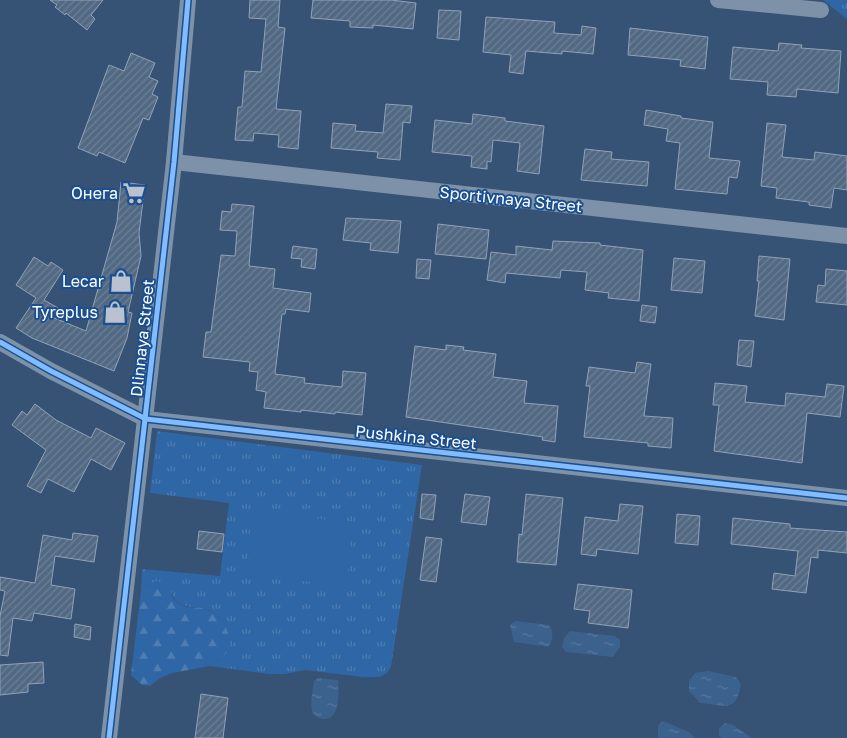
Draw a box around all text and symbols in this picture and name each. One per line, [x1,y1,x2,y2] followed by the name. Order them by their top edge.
[121,180,147,206] supermarket icon: Онега
[439,182,583,216] street label: Sportivnaya Street
[71,183,118,203] place label: Онега
[108,268,134,294] shop icon: Lecar
[62,271,104,291] place label: Lecar
[126,278,158,398] street label: Dlinnaya Street
[102,299,128,325] shop icon: Tyreplus
[32,302,98,322] place label: Tyreplus
[354,421,478,453] street label: Pushkina Street

